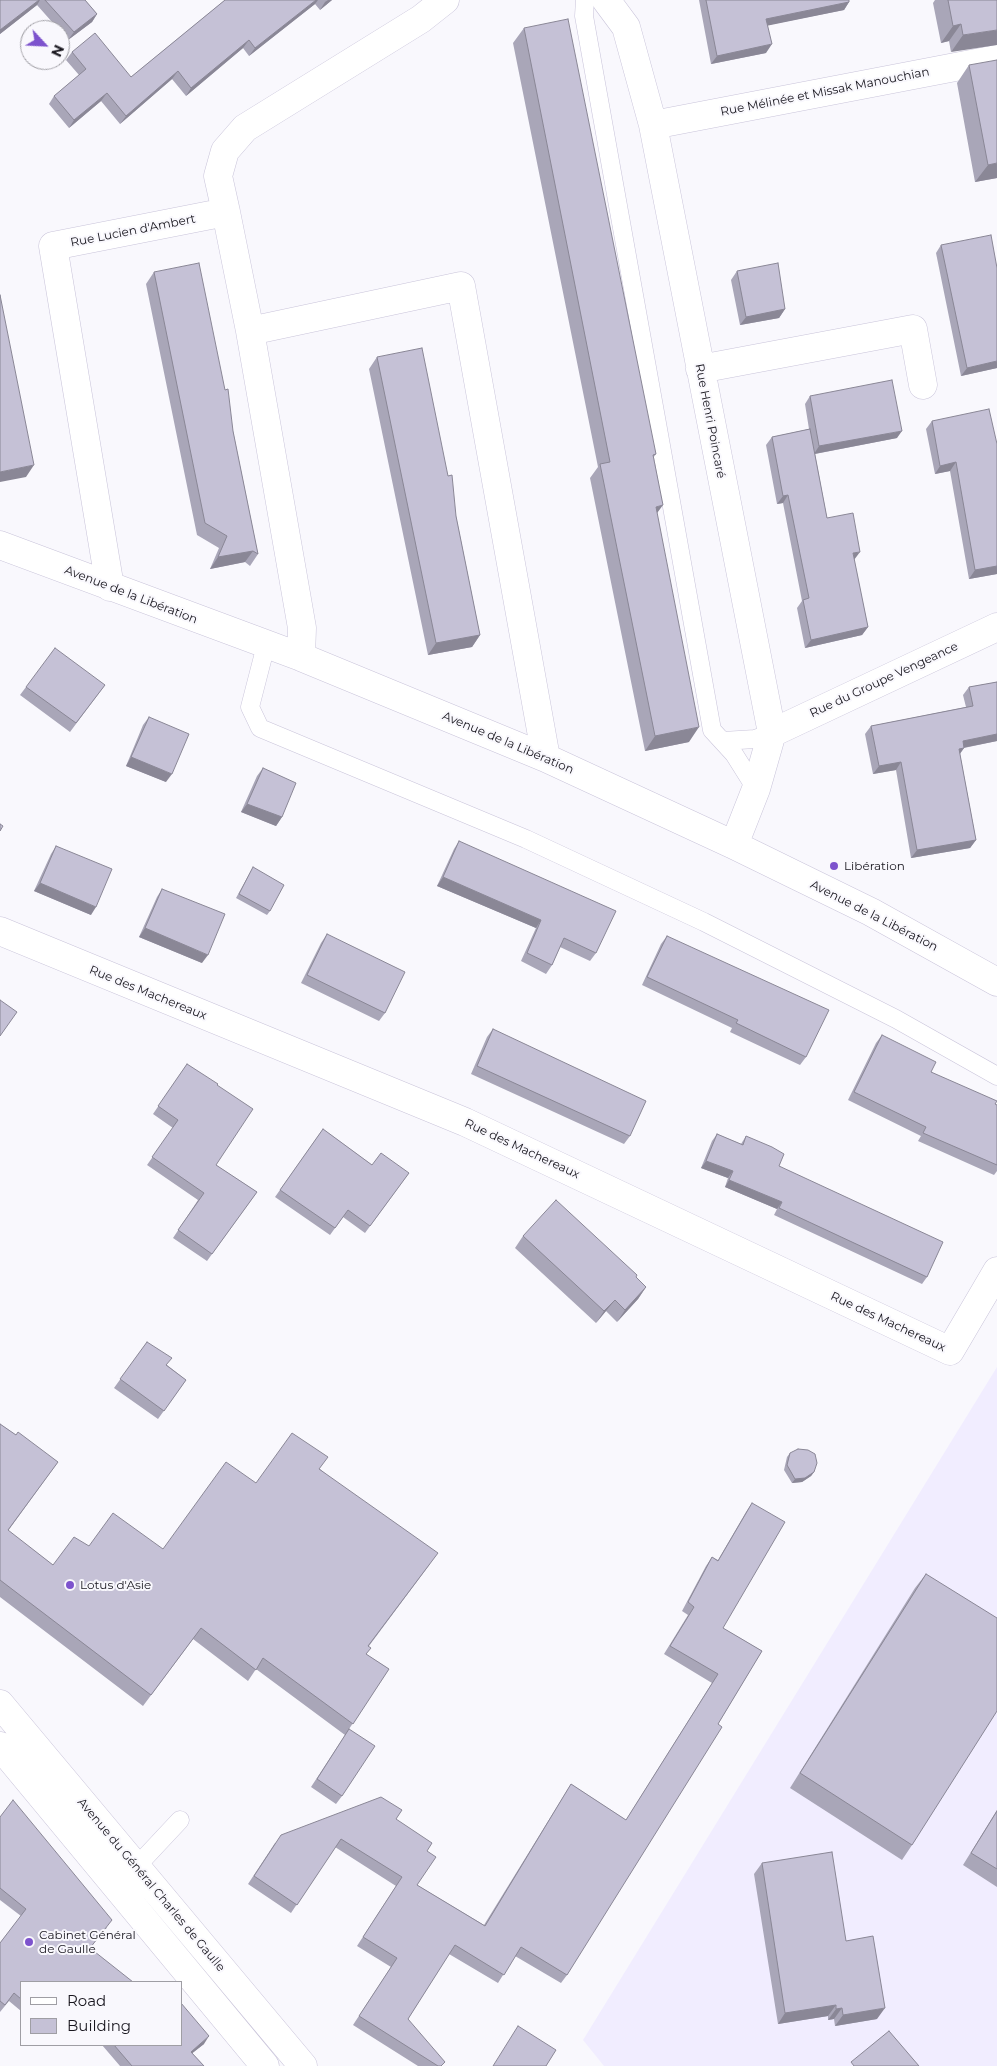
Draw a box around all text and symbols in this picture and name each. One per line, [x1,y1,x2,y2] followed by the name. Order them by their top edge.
[20,20,70,70] north arrow
[47,42,68,60] text: N
[719,65,931,119] street label: Rue Mélinée et Missak Manouchian
[69,212,197,250] street label: Rue Lucien d'Ambert
[692,362,728,480] street label: Rue Henri Poincaré
[62,563,200,627] street label: Avenue de la Libération
[808,639,960,721] street label: Rue du Groupe Vengeance
[440,709,576,777] street label: Avenue de la Libération
[844,859,905,873] place label: Libération
[828,860,840,872] marker: Libération
[808,878,940,954] street label: Avenue de la Libération
[87,963,209,1023] street label: Rue des Machereaux
[462,1116,582,1182] street label: Rue des Machereaux
[828,1289,948,1355] street label: Rue des Machereaux
[80,1578,151,1592] place label: Lotus d'Asie
[64,1579,76,1591] marker: Lotus d'Asie
[74,1795,228,1975] street label: Avenue du Général Charles de Gaulle
[39,1928,136,1956] place label: Cabinet Général de Gaulle
[23,1936,35,1948] marker: Cabinet Général de Gaulle
[20,1981,182,2046] legend
[67,1991,106,2010] text: Road
[67,2016,131,2035] text: Building

